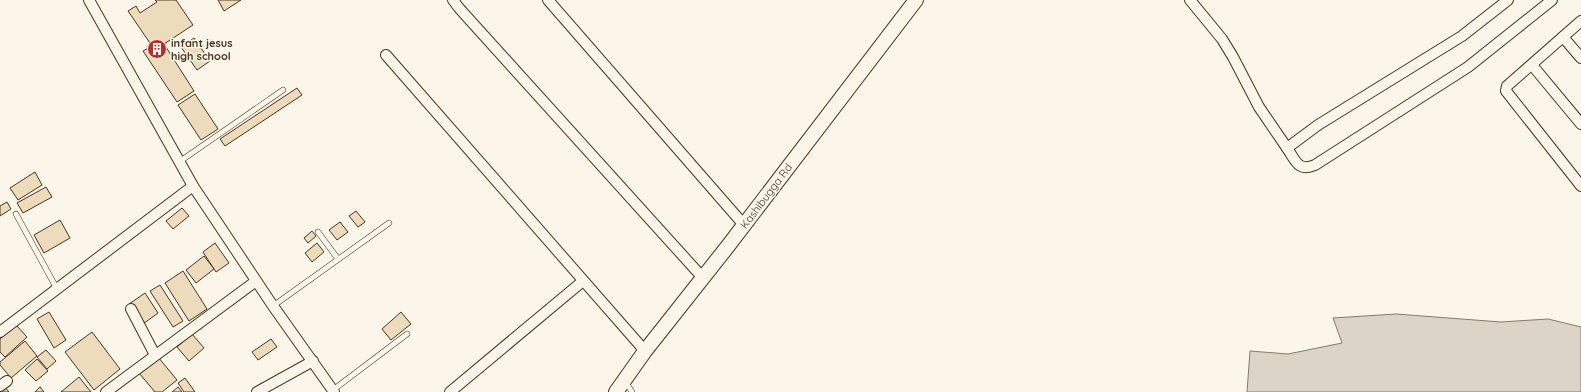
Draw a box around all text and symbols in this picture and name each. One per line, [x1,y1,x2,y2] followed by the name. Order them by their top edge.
[171,36,233,63] place label: infant jesus high school
[146,38,168,60] building icon: infant jesus high school
[737,161,795,231] street label: Kashibugga Rd

